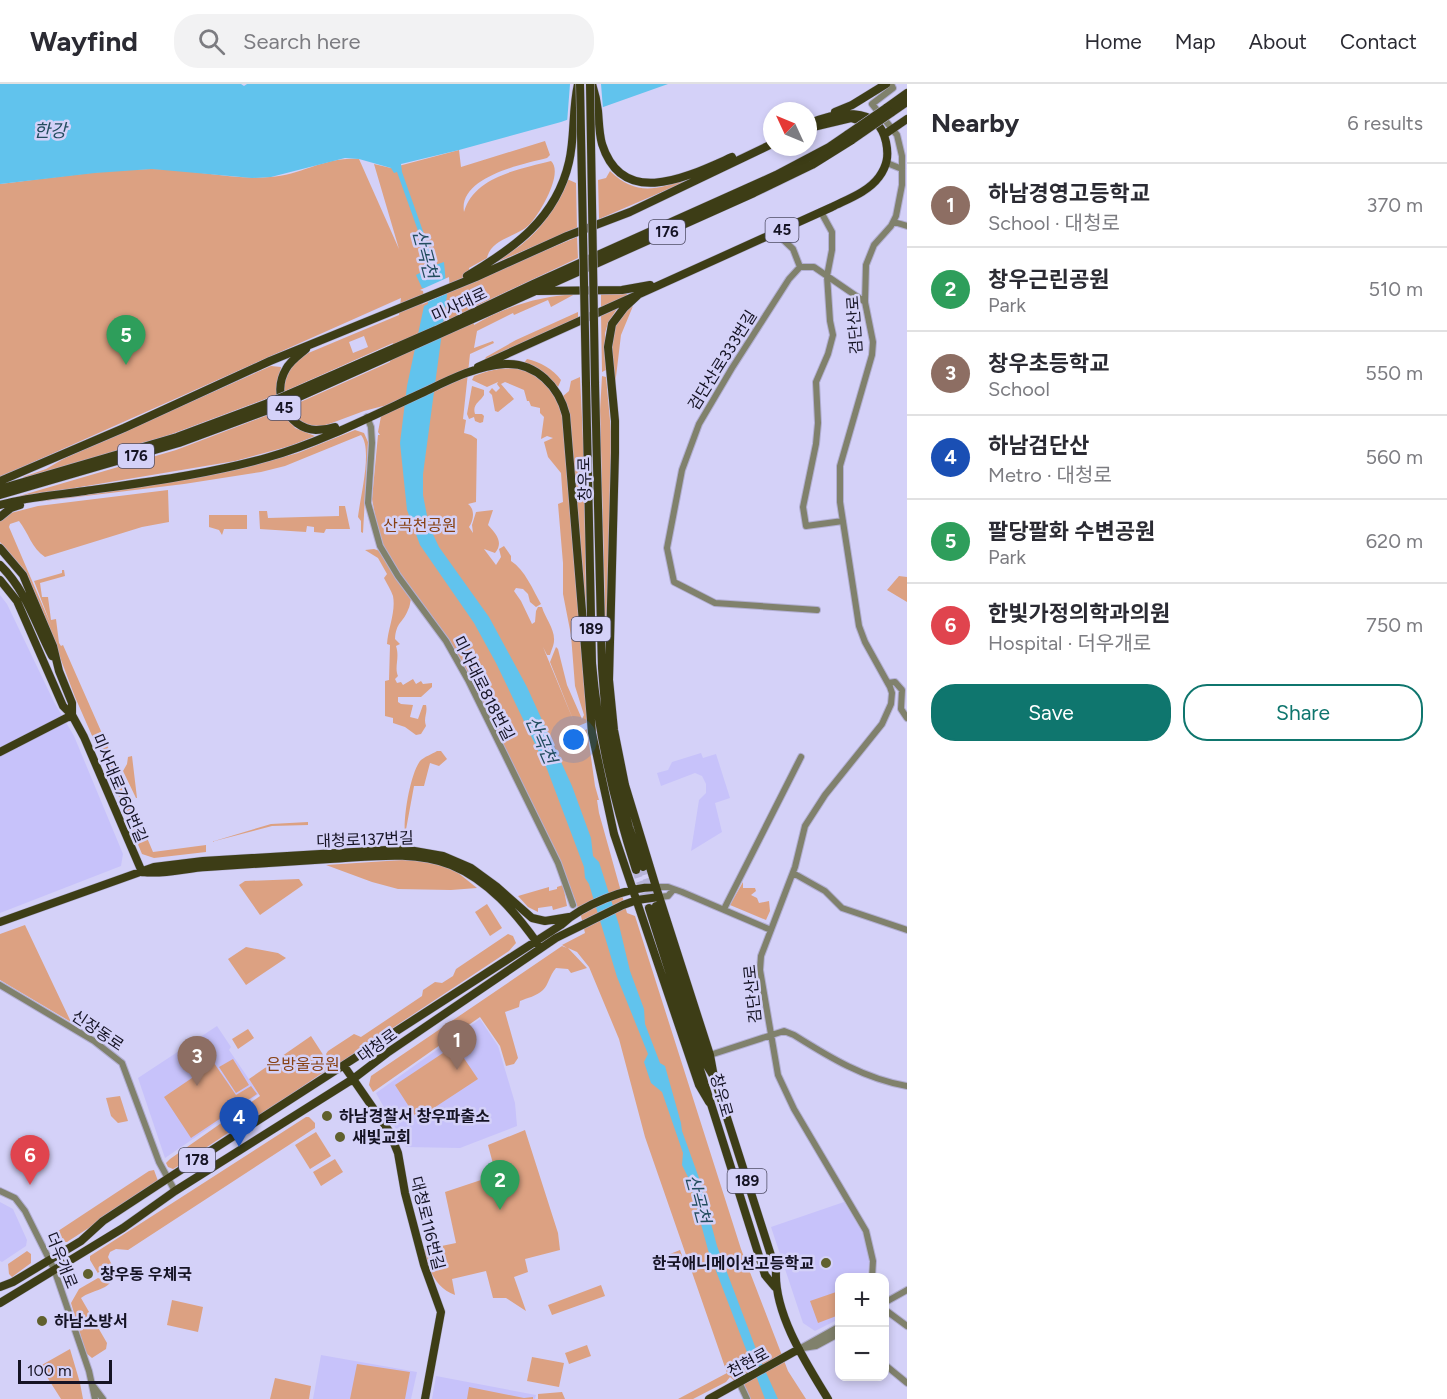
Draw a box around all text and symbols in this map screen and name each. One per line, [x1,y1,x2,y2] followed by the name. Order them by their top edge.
[174,14,594,68] search box
[30,24,138,58] text: Wayfind
[195,25,228,58] icon: search
[243,28,361,55] text: Search here
[1085,29,1142,54] text: Home
[1175,29,1216,54] text: Map
[1249,29,1307,54] text: About
[1340,29,1417,54] text: Contact
[763,102,817,156] north arrow
[931,107,1019,139] text: Nearby
[1347,111,1423,135] text: 6 results
[33,120,69,142] water label: 한강
[988,180,1150,207] text: 하남경영고등학교
[946,193,955,217] text: 1
[1367,193,1423,217] text: 370 m
[988,211,1120,235] text: School · 대청로
[766,218,798,242] road number: 45
[649,220,685,244] road number: 176
[408,227,443,283] water label: 산곡천
[988,266,1109,293] text: 창우근린공원
[945,277,956,301] text: 2
[1368,277,1423,301] text: 510 m
[429,283,490,326] street label: 미사대로
[988,293,1026,317] text: Park
[843,295,866,355] street label: 검단산로
[684,307,761,414] street label: 검단산로333번길
[106,316,146,365] pin: 5
[988,350,1109,377] text: 창우초등학교
[945,361,956,385] text: 3
[1365,361,1423,385] text: 550 m
[988,377,1050,401] text: School
[268,396,300,420] road number: 45
[988,432,1089,459] text: 하남검단산
[118,444,154,468] road number: 176
[944,445,957,469] text: 4
[1365,445,1423,469] text: 560 m
[575,456,594,501] street label: 창우로
[988,463,1112,487] text: Metro · 대청로
[383,516,457,535] park label: 산곡천공원
[988,518,1155,545] text: 팔당팔화 수변공원
[945,529,956,553] text: 5
[1366,529,1423,553] text: 620 m
[988,545,1026,569] text: Park
[988,600,1170,627] text: 한빛가정의학과의원
[945,613,956,637] text: 6
[1366,613,1423,637] text: 750 m
[572,617,610,641] road number: 189
[988,631,1151,655] text: Hospital · 더우개로
[449,633,518,744] street label: 미사대로818번길
[931,684,1171,741] button: Save
[1183,684,1423,741] button: Share
[521,713,562,769] water label: 산곡천
[559,725,588,754] your location
[88,731,151,845] street label: 미사대로760번길
[316,828,414,851] street label: 대청로137번길
[740,963,765,1024] street label: 검단산로
[68,1006,128,1055] street label: 신장동로
[438,1020,476,1070] pin: 1
[354,1025,401,1066] street label: 대청로
[178,1036,216,1086] pin: 3
[266,1055,340,1074] park label: 은방울공원
[706,1071,737,1119] street label: 창우로
[220,1098,258,1147] pin: 4
[339,1107,490,1126] place label: 하남경찰서 창우파출소
[320,1109,334,1123] marker: 하남경찰서 창우파출소
[352,1128,411,1147] place label: 새빛교회
[333,1130,347,1144] marker: 새빛교회
[10,1136,50,1185] pin: 6
[179,1148,215,1172] road number: 178
[480,1160,520,1210] pin: 2
[728,1169,766,1193] road number: 189
[681,1172,716,1228] water label: 산곡천
[407,1174,448,1272] street label: 대청로116번길
[42,1229,81,1291] street label: 더우개로
[652,1254,814,1273] place label: 한국애니메이션고등학교
[819,1256,833,1270] marker: 한국애니메이션고등학교
[100,1265,192,1284] place label: 창우동 우체국
[81,1267,95,1281] marker: 창우동 우체국
[835,1273,889,1381] map controls
[835,1273,889,1327] button: +
[54,1312,128,1331] place label: 하남소방서
[35,1314,49,1328] marker: 하남소방서
[835,1327,889,1381] button: −
[724,1344,772,1381] street label: 천현로
[18,1357,112,1384] scale bar
[27,1361,72,1380] text: 100 m

